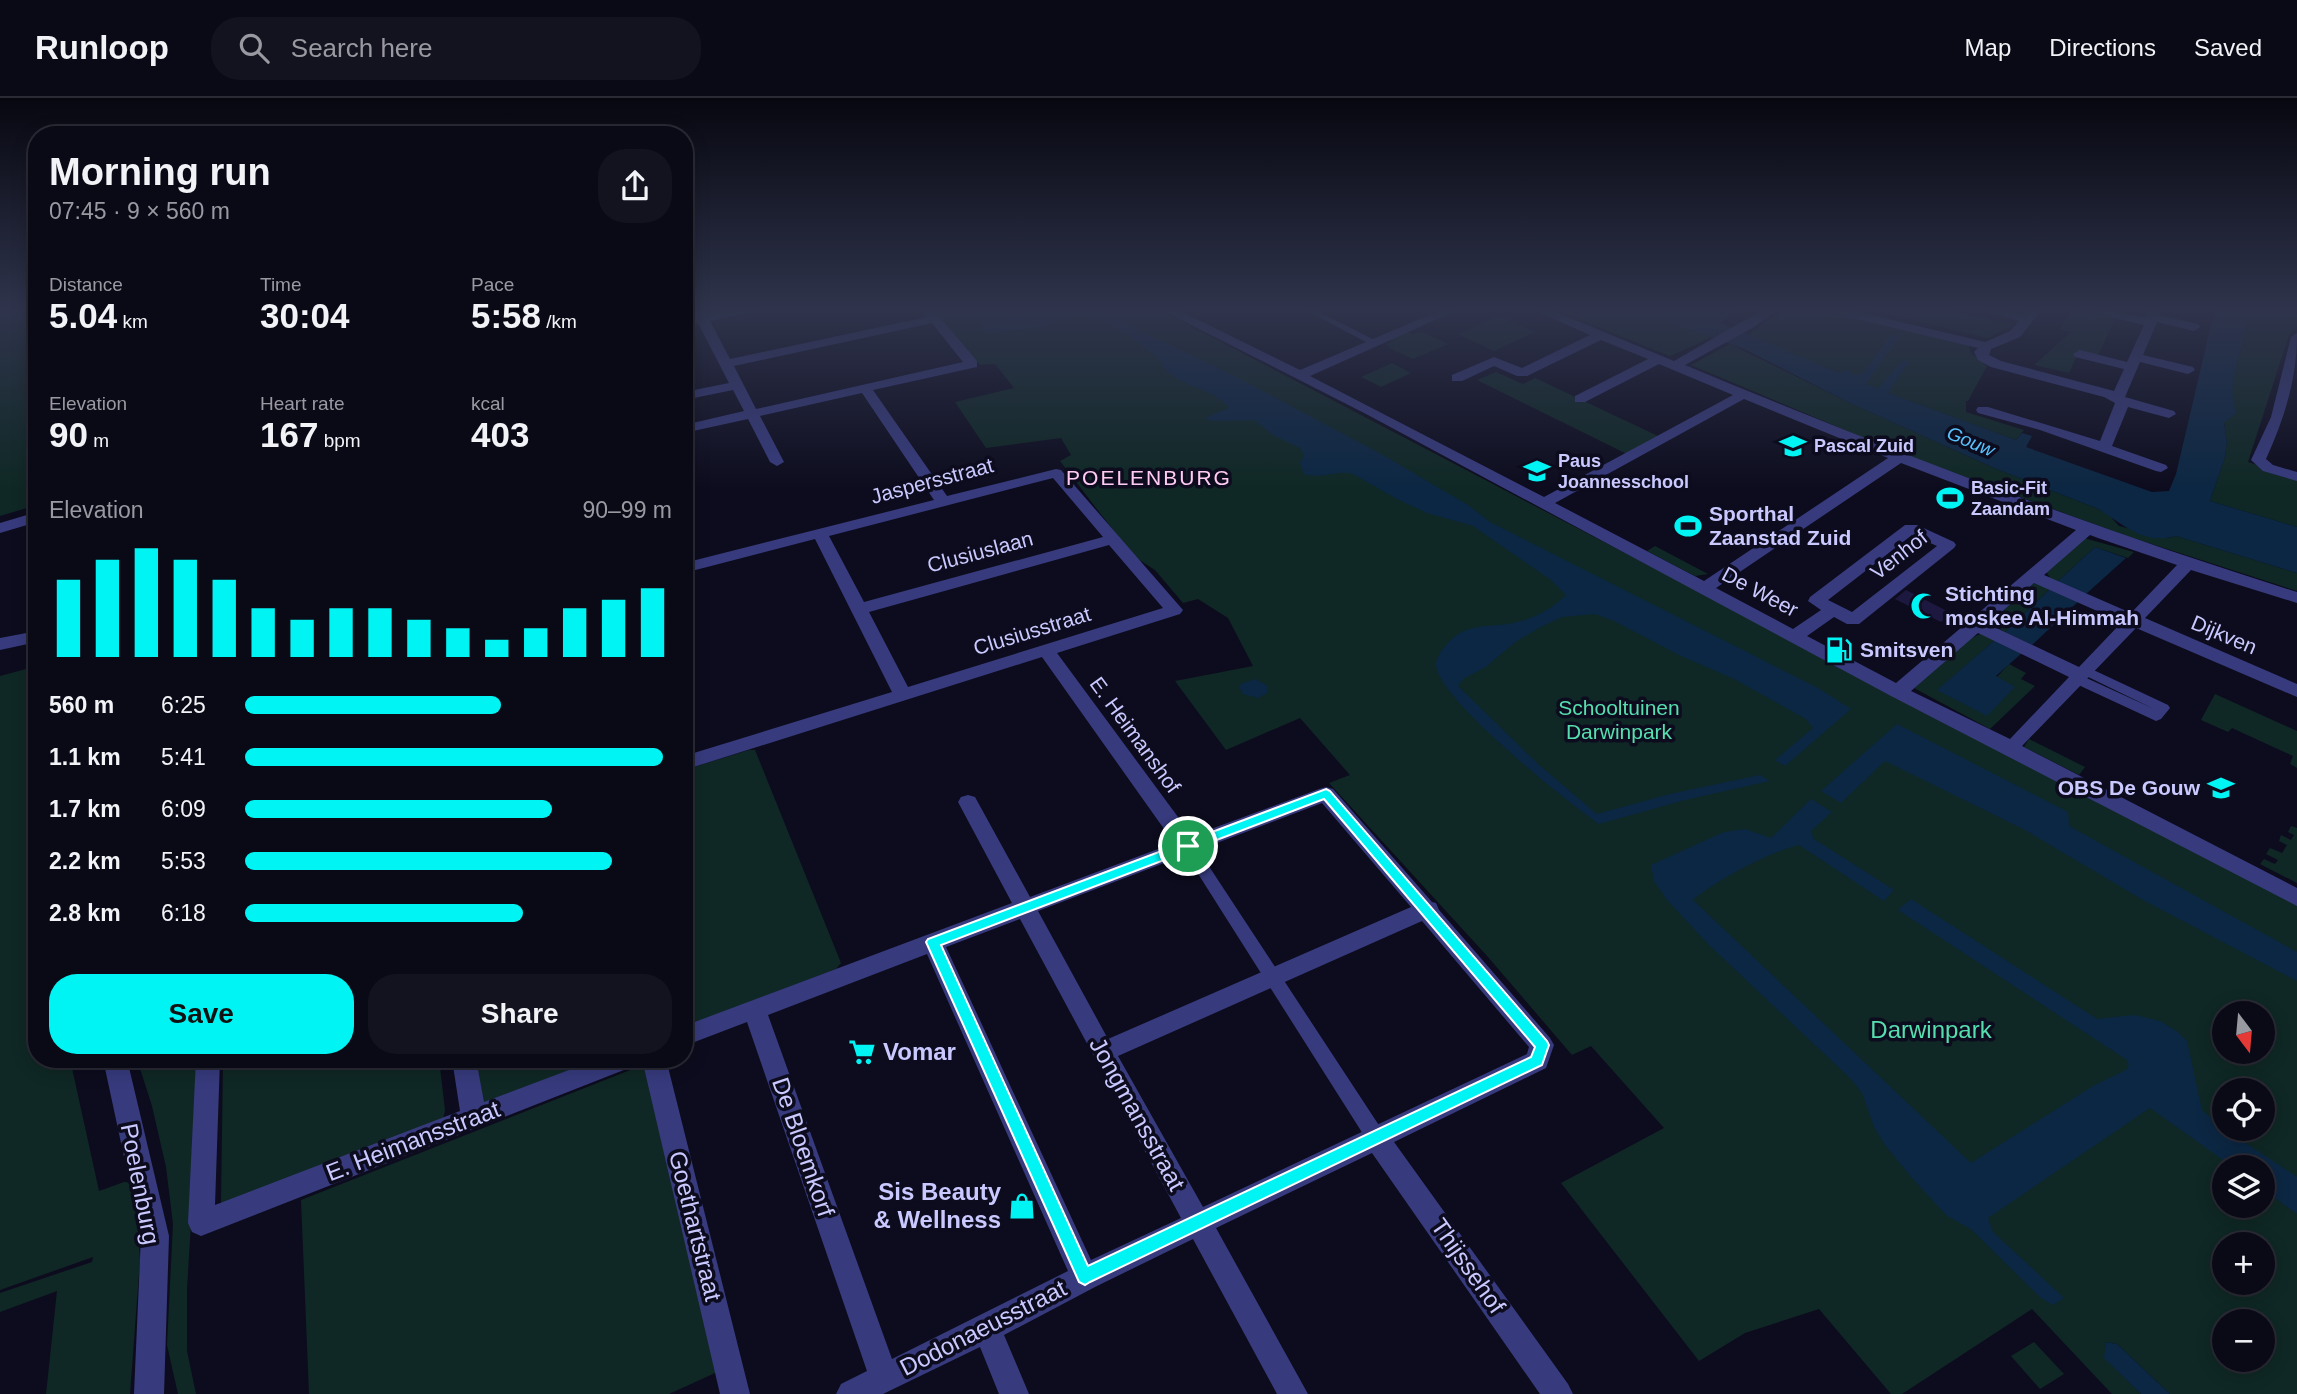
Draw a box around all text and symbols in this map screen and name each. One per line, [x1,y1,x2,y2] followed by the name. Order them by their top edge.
[211,17,701,80] search box
[35,29,169,66] text: Runloop
[235,29,273,67] icon: search
[291,33,432,63] text: Search here
[1965,34,2011,61] text: Map
[2049,34,2156,61] text: Directions
[2194,34,2262,61] text: Saved
[598,149,672,223] button: share
[49,151,271,193] text: Morning run
[49,198,230,224] text: 07:45 · 9 × 560 m
[49,274,123,295] text: Distance
[260,274,302,295] text: Time
[471,274,514,295] text: Pace
[49,296,117,335] text: 5.04
[260,296,350,335] text: 30:04
[471,296,541,335] text: 5:58
[117,311,148,332] text: km
[541,311,577,332] text: /km
[49,393,127,414] text: Elevation
[260,393,344,414] text: Heart rate
[471,393,505,414] text: kcal
[49,415,88,454] text: 90
[260,415,318,454] text: 167
[471,415,529,454] text: 403
[1944,422,1999,461] water label: Gouw
[88,430,109,451] text: m
[318,430,361,451] text: bpm
[1778,431,1808,461] school or university icon: Pascal Zuid
[1814,436,1914,456] place label: Pascal Zuid
[1558,451,1689,492] place label: Paus Joannesschool
[868,453,996,508] street label: Jaspersstraat
[1522,456,1552,486] school or university icon: Paus Joannesschool
[1066,466,1232,489] district label: POELENBURG
[1971,478,2050,519] place label: Basic-Fit Zaandam
[1935,483,1965,513] sports icon: Basic-Fit Zaandam
[49,497,144,523] text: Elevation
[582,497,672,523] text: 90–99 m
[1709,502,1851,549] place label: Sporthal Zaanstad Zuid
[1673,511,1703,541] sports icon: Sporthal Zaanstad Zuid
[1866,525,1932,584] street label: Venhof
[924,526,1035,577] street label: Clusiuslaan
[1718,562,1802,621] street label: De Weer
[1945,582,2139,629] place label: Stichting moskee Al-Himmah
[1909,591,1939,621] mosque icon: Stichting moskee Al-Himmah
[970,602,1093,659] street label: Clusiusstraat
[2188,611,2260,659] street label: Dijkven
[1824,635,1854,665] fuel station icon: Smitsven
[1860,638,1953,661] place label: Smitsven
[1086,672,1185,797] street label: E. Heimanshof
[49,692,114,718] text: 560 m
[161,692,206,718] text: 6:25
[1558,696,1680,743] park label: Schooltuinen Darwinpark
[49,744,121,770] text: 1.1 km
[161,744,206,770] text: 5:41
[2206,773,2236,803] school or university icon: OBS De Gouw
[2058,776,2201,799] place label: OBS De Gouw
[49,796,121,822] text: 1.7 km
[161,796,206,822] text: 6:09
[1158,816,1218,876] pin
[1169,827,1207,865] icon: arrive
[49,848,121,874] text: 2.2 km
[161,848,206,874] text: 5:53
[49,900,121,926] text: 2.8 km
[161,900,206,926] text: 6:18
[49,974,354,1054] button: Save
[368,974,672,1054] button: Share
[2212,1001,2275,1064] north arrow
[2212,1001,2275,1372] map controls
[1870,1016,1993,1043] park label: Darwinpark
[1084,1033,1191,1195] street label: Jongmansstraat
[847,1037,877,1067] supermarket icon: Vomar
[883,1038,956,1065] place label: Vomar
[767,1074,840,1220] street label: De Bloemkorf
[2212,1078,2275,1141] button: locate
[322,1095,504,1186] street label: E. Heimansstraat
[116,1121,165,1247] street label: Poelenburg
[664,1148,727,1304] street label: Goethartstraat
[2212,1155,2275,1218] button: layers
[873,1178,1002,1233] place label: Sis Beauty & Wellness
[1007,1191,1037,1221] shop icon: Sis Beauty & Wellness
[1426,1213,1511,1319] street label: Thijssehof
[2212,1232,2275,1295] button: +
[895,1274,1071,1381] street label: Dodonaeusstraat
[2212,1309,2275,1372] button: −

